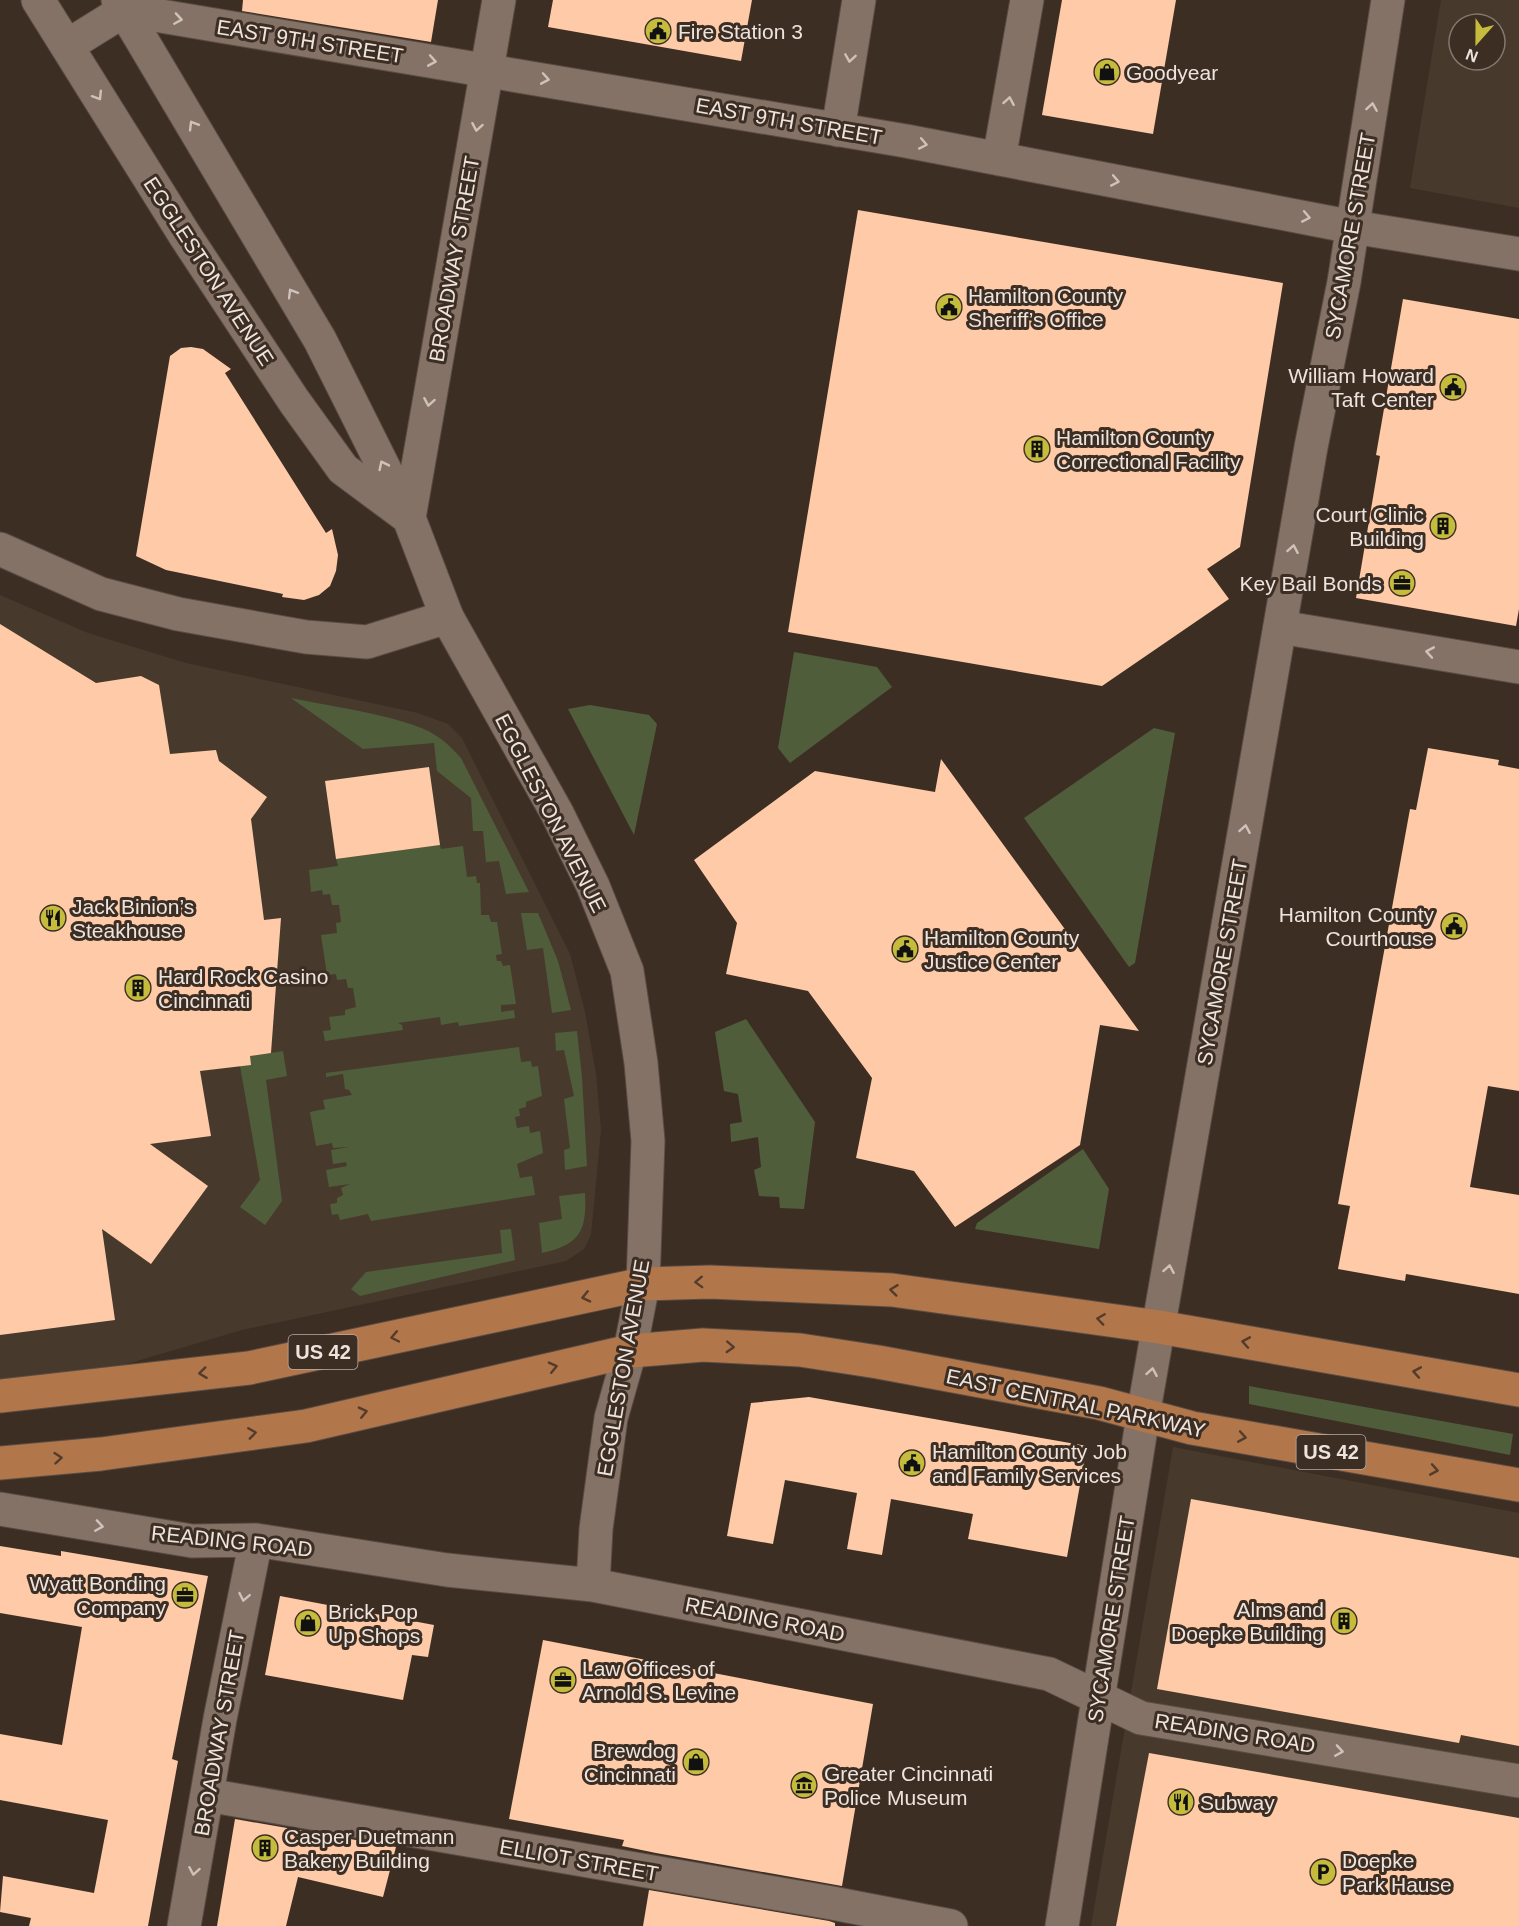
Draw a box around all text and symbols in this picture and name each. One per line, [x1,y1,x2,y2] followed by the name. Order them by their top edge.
[1447,12,1507,72] north arrow
[173,13,182,25] one-way arrow
[215,15,405,67] street label: EAST 9TH STREET
[643,16,673,46] public building icon: Fire Station 3
[678,20,803,43] place label: Fire Station 3
[1463,46,1480,66] text: N
[844,53,856,62] one-way arrow
[427,54,437,67] one-way arrow
[1092,57,1122,87] shop icon: Goodyear
[1126,61,1218,84] place label: Goodyear
[539,72,549,85] one-way arrow
[91,90,103,100] one-way arrow
[694,93,884,149] street label: EAST 9TH STREET
[1002,96,1015,106] one-way arrow
[1365,102,1377,111] one-way arrow
[189,121,200,131] one-way arrow
[471,121,484,131] one-way arrow
[1321,131,1379,341] street label: SYCAMORE STREET
[918,137,928,150] one-way arrow
[425,154,483,364] street label: BROADWAY STREET
[140,173,278,369] street label: EGGLESTON AVENUE
[1109,174,1119,187] one-way arrow
[1301,210,1311,223] one-way arrow
[968,284,1124,331] place label: Hamilton County Sheriff’s Office
[288,289,300,299] one-way arrow
[934,292,964,322] public building icon: Hamilton County Sheriff’s Office
[1288,364,1434,411] place label: William Howard Taft Center
[1438,372,1468,402] public building icon: William Howard Taft Center
[423,396,436,406] one-way arrow
[1056,426,1241,473] place label: Hamilton County Correctional Facility
[1022,434,1052,464] building icon: Hamilton County Correctional Facility
[379,461,391,472] one-way arrow
[1315,503,1424,550] place label: Court Clinic Building
[1428,511,1458,541] building icon: Court Clinic Building
[1286,544,1299,554] one-way arrow
[1387,568,1417,598] office icon: Key Bail Bonds
[1240,572,1382,595] place label: Key Bail Bonds
[1425,646,1435,659] one-way arrow
[491,710,611,916] street label: EGGLESTON AVENUE
[1238,824,1251,834] one-way arrow
[1193,857,1251,1067] street label: SYCAMORE STREET
[72,895,194,942] place label: Jack Binion’s Steakhouse
[38,903,68,933] restaurant icon: Jack Binion’s Steakhouse
[1279,903,1434,950] place label: Hamilton County Courthouse
[1439,911,1469,941] public building icon: Hamilton County Courthouse
[924,926,1080,973] place label: Hamilton County Justice Center
[890,934,920,964] public building icon: Hamilton County Justice Center
[158,965,328,1012] place label: Hard Rock Casino Cincinnati
[123,973,153,1003] building icon: Hard Rock Casino Cincinnati
[593,1258,653,1478] street label: EGGLESTON AVENUE
[1162,1265,1175,1275] one-way arrow
[695,1276,704,1289] one-way arrow
[889,1284,898,1297] one-way arrow
[581,1290,591,1303] one-way arrow
[1097,1314,1106,1326] one-way arrow
[390,1330,400,1343] one-way arrow
[288,1335,358,1369] road number: US 42
[1241,1337,1251,1349] one-way arrow
[726,1340,735,1353] one-way arrow
[548,1361,558,1374] one-way arrow
[944,1364,1208,1442] street label: EAST CENTRAL PARKWAY
[199,1366,208,1379] one-way arrow
[1412,1366,1422,1379] one-way arrow
[1145,1367,1158,1377] one-way arrow
[358,1406,368,1419] one-way arrow
[247,1428,256,1440] one-way arrow
[1236,1430,1246,1443] one-way arrow
[1296,1435,1366,1469] road number: US 42
[932,1440,1127,1487] place label: Hamilton County Job and Family Services
[897,1448,927,1478] public building icon: Hamilton County Job and Family Services
[54,1452,63,1465] one-way arrow
[1429,1464,1438,1476] one-way arrow
[1083,1514,1139,1724] street label: SYCAMORE STREET
[94,1519,104,1531] one-way arrow
[150,1521,314,1561] street label: READING ROAD
[30,1572,166,1619] place label: Wyatt Bonding Company
[170,1580,200,1610] office icon: Wyatt Bonding Company
[238,1592,251,1602] one-way arrow
[683,1592,847,1646] street label: READING ROAD
[1171,1598,1324,1645] place label: Alms and Doepke Building
[328,1600,420,1647] place label: Brick Pop Up Shops
[1329,1606,1359,1636] building icon: Alms and Doepke Building
[293,1608,323,1638] shop icon: Brick Pop Up Shops
[190,1628,248,1838] street label: BROADWAY STREET
[582,1657,736,1704] place label: Law Offices of Arnold S. Levine
[548,1665,578,1695] office icon: Law Offices of Arnold S. Levine
[1153,1709,1317,1757] street label: READING ROAD
[584,1739,676,1786] place label: Brewdog Cincinnati
[1334,1744,1344,1756] one-way arrow
[681,1747,711,1777] shop icon: Brewdog Cincinnati
[824,1762,993,1809] place label: Greater Cincinnati Police Museum
[789,1770,819,1800] museum icon: Greater Cincinnati Police Museum
[1166,1787,1196,1817] restaurant icon: Subway
[1200,1791,1275,1814] place label: Subway
[284,1825,454,1872] place label: Casper Duetmann Bakery Building
[250,1833,280,1863] building icon: Casper Duetmann Bakery Building
[498,1835,660,1885] street label: ELLIOT STREET
[1342,1849,1452,1896] place label: Doepke Park Hause
[1308,1857,1338,1887] parking icon: Doepke Park Hause
[188,1866,201,1876] one-way arrow

